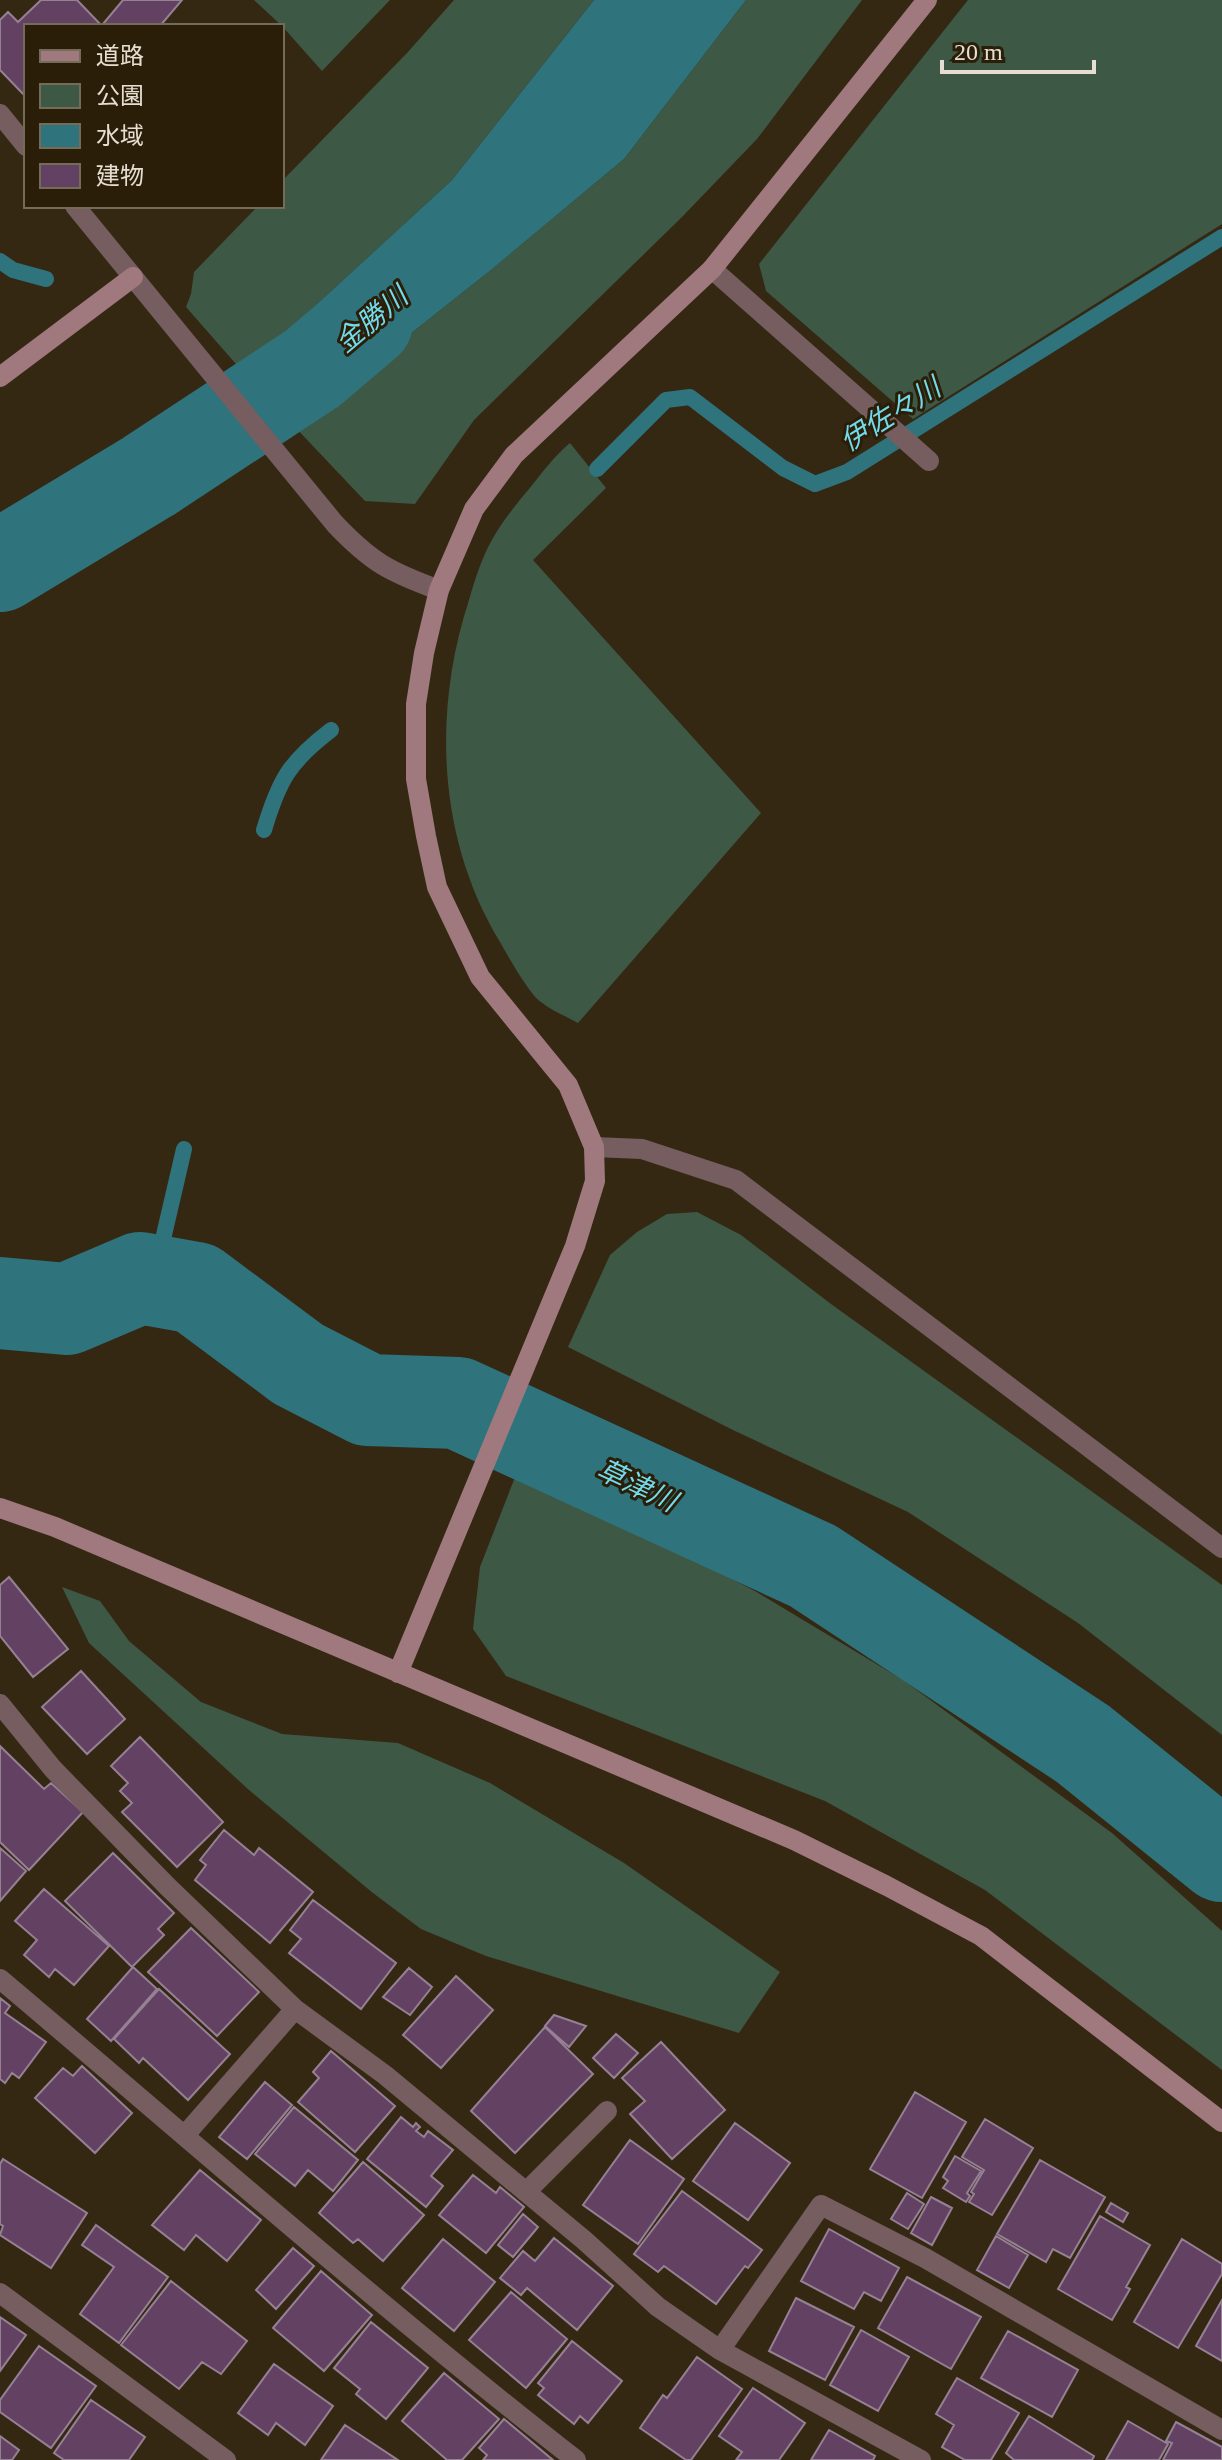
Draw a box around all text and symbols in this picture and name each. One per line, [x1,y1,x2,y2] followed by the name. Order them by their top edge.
[24,24,284,208] legend
[942,24,1094,74] scale bar
[954,39,1003,65] text: 20 m
[96,43,144,69] text: 道路
[96,83,144,109] text: 公園
[96,123,144,149] text: 水域
[96,163,144,189] text: 建物
[329,279,416,358] water label: 金勝川
[835,370,949,457] water label: 伊佐々川
[592,1454,684,1519] water label: 草津川

